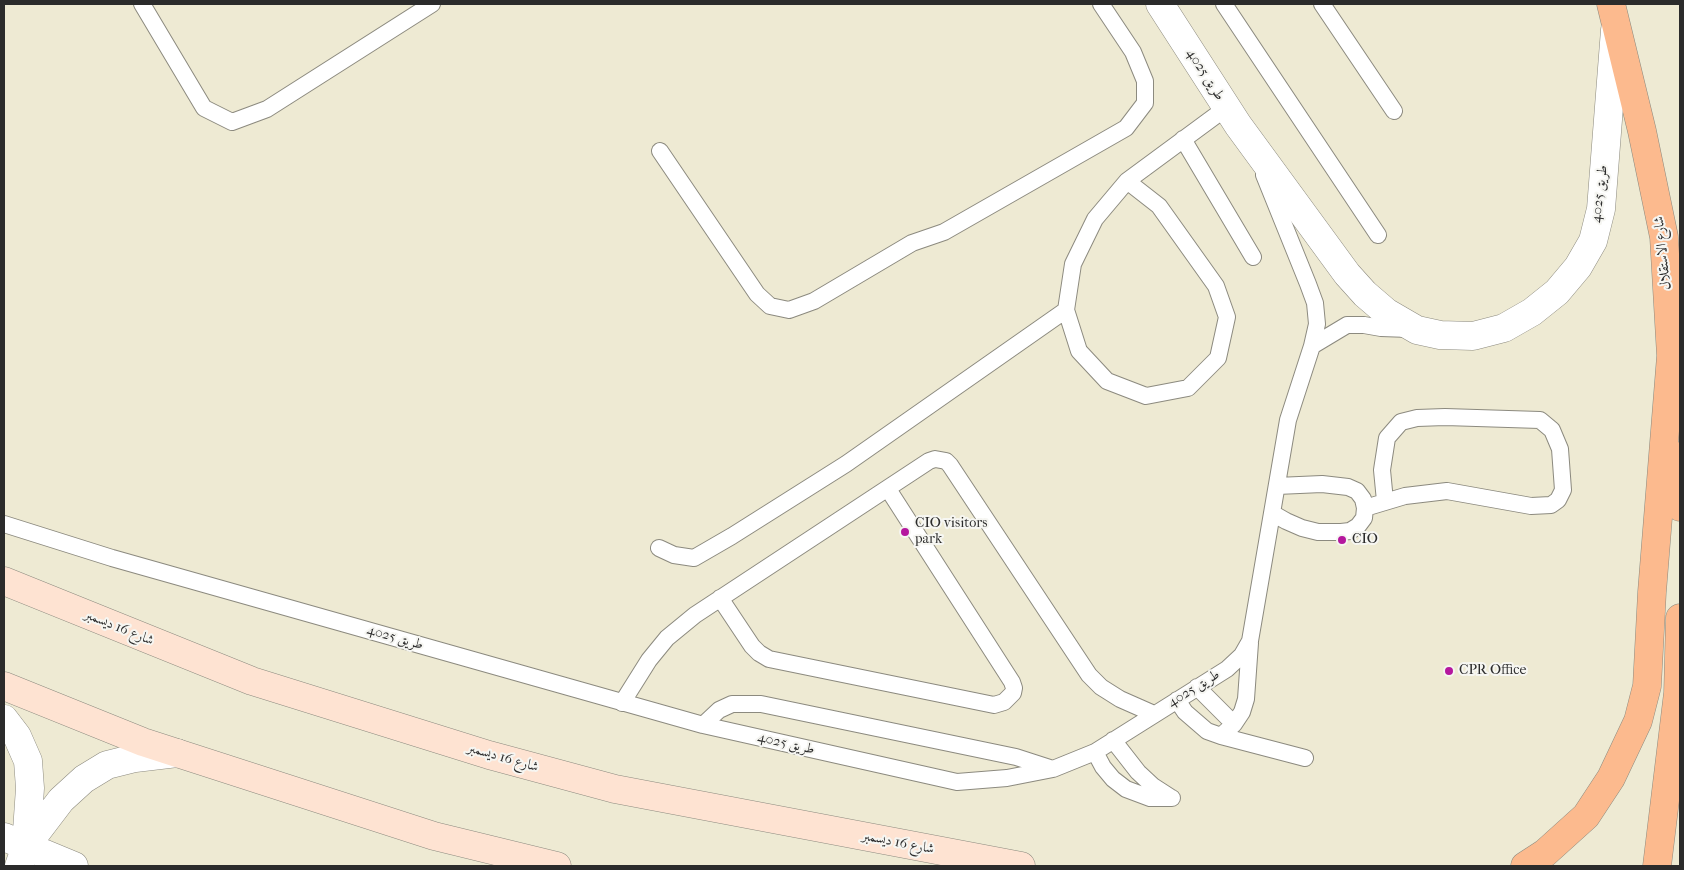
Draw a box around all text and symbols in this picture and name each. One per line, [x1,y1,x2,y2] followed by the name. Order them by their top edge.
[1182,46,1228,104] street label: طريق 4025
[1588,164,1612,224] street label: طريق 4025
[1651,215,1675,291] street label: شارع الاستقلال
[915,516,987,548] place label: CIO visitors park
[899,526,911,538] marker: CIO visitors park
[1352,532,1378,548] place label: CIO
[1336,534,1348,546] marker: CIO
[82,606,156,650] street label: شارع 16 ديسمبر
[365,622,425,654] street label: طريق 4025
[1459,663,1526,679] place label: CPR Office
[1443,665,1455,677] marker: CPR Office
[1165,667,1223,711] street label: طريق 4025
[756,729,816,759] street label: طريق 4025
[465,740,541,776] street label: شارع 16 ديسمبر
[860,828,936,858] street label: شارع 16 ديسمبر

